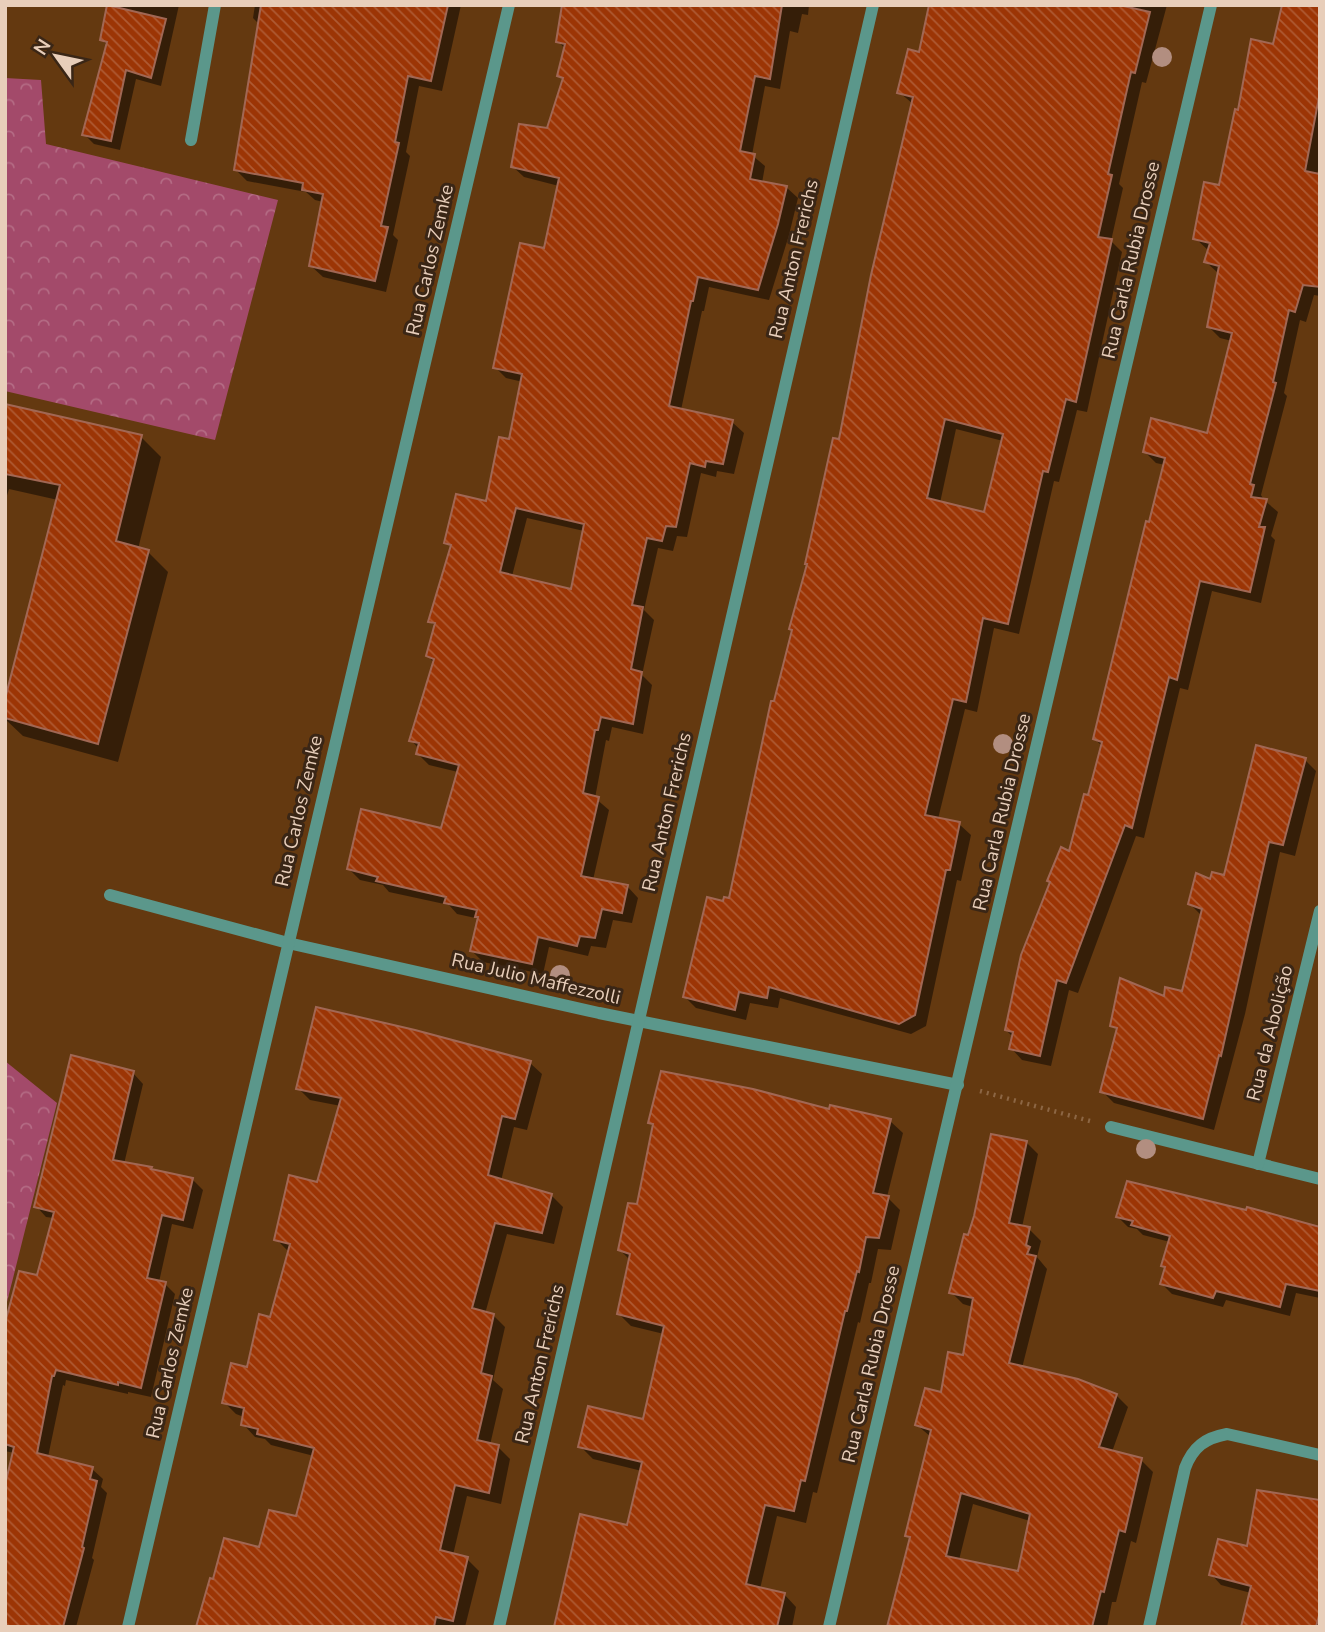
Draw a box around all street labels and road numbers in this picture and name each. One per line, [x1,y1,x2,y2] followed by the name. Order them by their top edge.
[1096,159,1166,361] street label: Rua Carla Rubia Drosse
[763,177,825,341] street label: Rua Anton Frerichs
[400,182,460,338] street label: Rua Carlos Zemke
[967,711,1037,913] street label: Rua Carla Rubia Drosse
[636,730,698,894] street label: Rua Anton Frerichs
[269,733,329,889] street label: Rua Carlos Zemke
[449,947,623,1011] street label: Rua Julio Maffezzolli
[1241,962,1299,1104] street label: Rua da Abolição
[836,1263,906,1465] street label: Rua Carla Rubia Drosse
[509,1282,571,1446] street label: Rua Anton Frerichs
[140,1285,200,1441] street label: Rua Carlos Zemke

